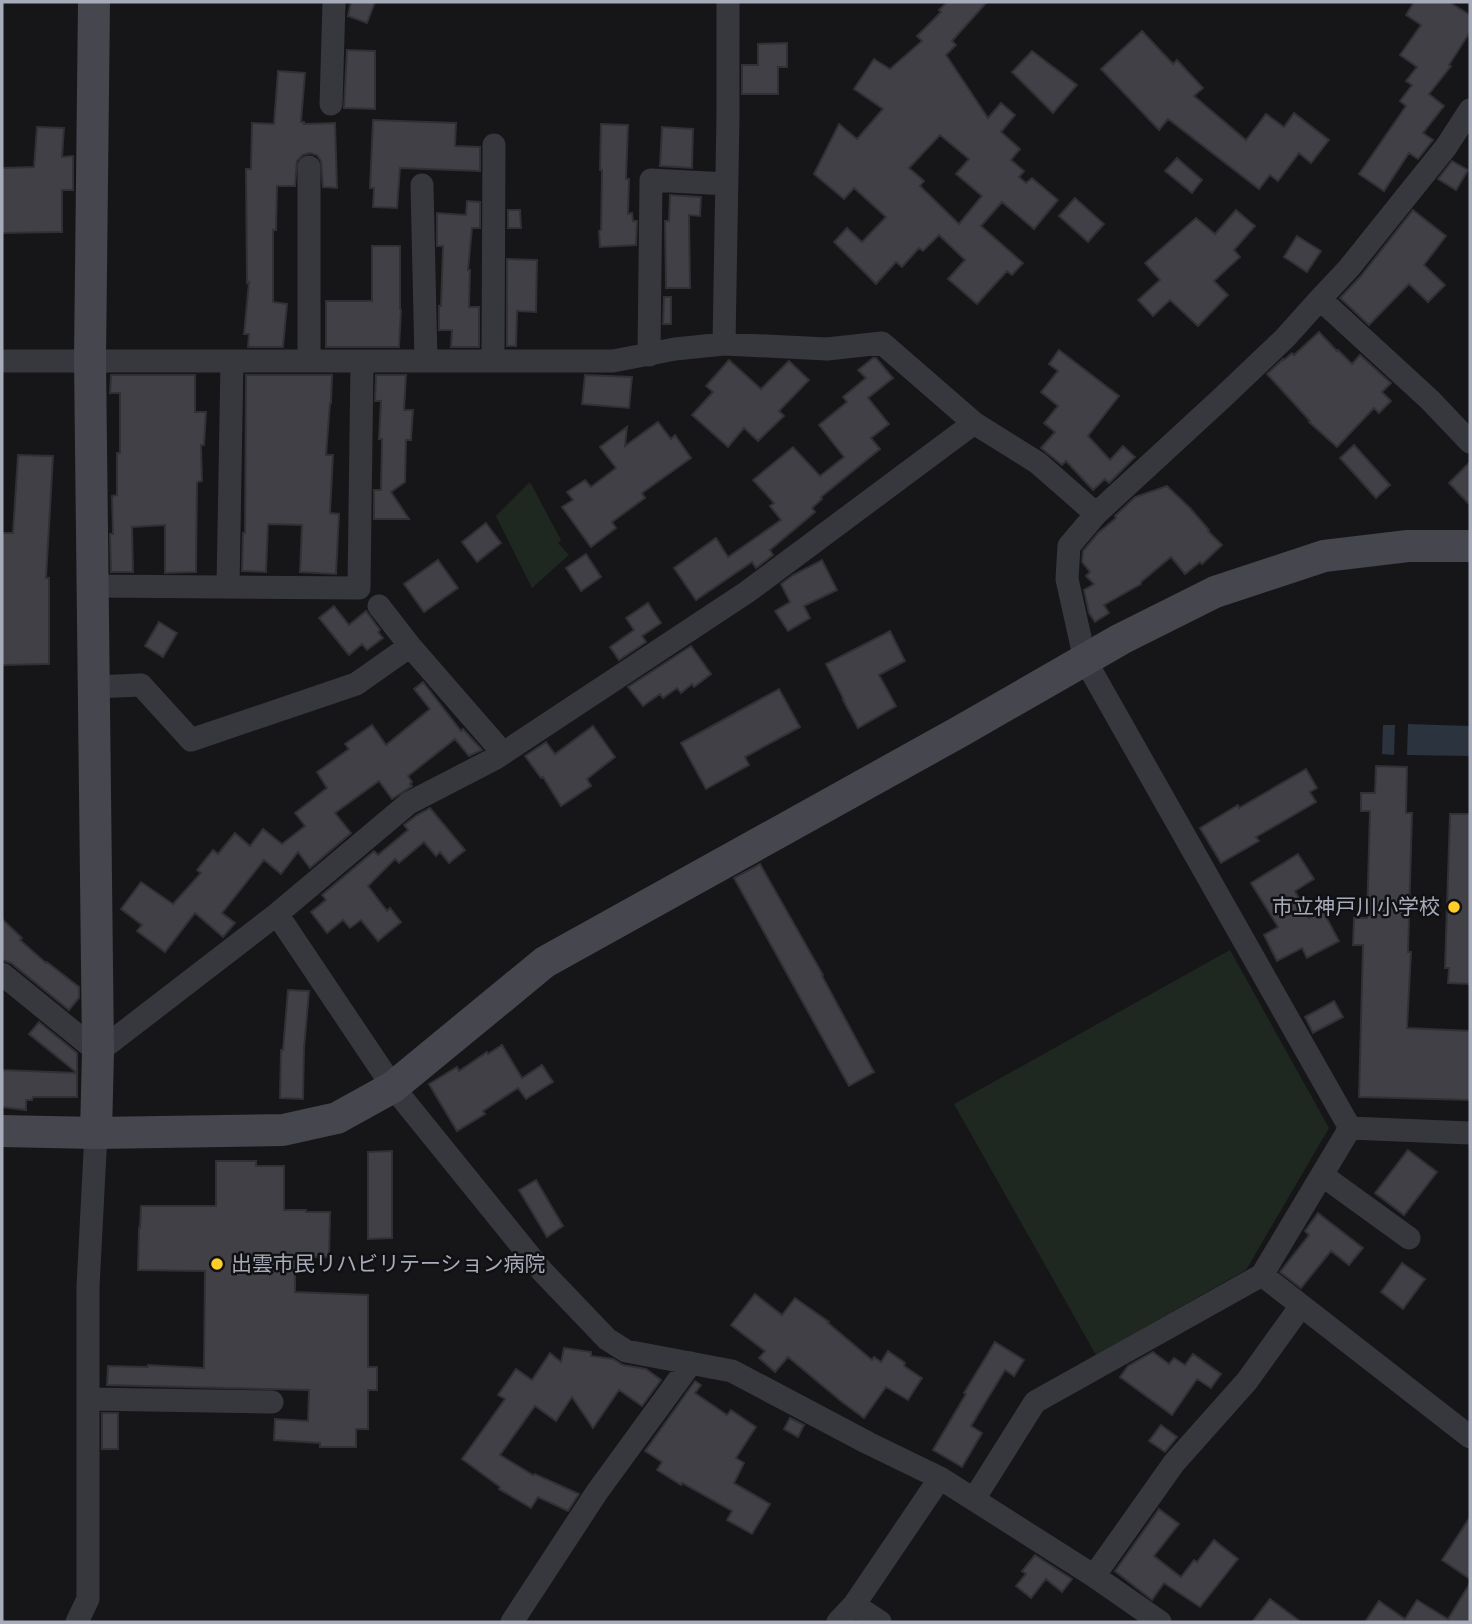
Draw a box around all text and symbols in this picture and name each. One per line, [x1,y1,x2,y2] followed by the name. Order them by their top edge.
[1272,890,1440,922] place label: 市立神戸川小学校
[1446,899,1462,915] marker: 市立神戸川小学校
[231,1247,546,1279] place label: 出雲市民リハビリテーション病院
[209,1256,225,1272] marker: 出雲市民リハビリテーション病院

